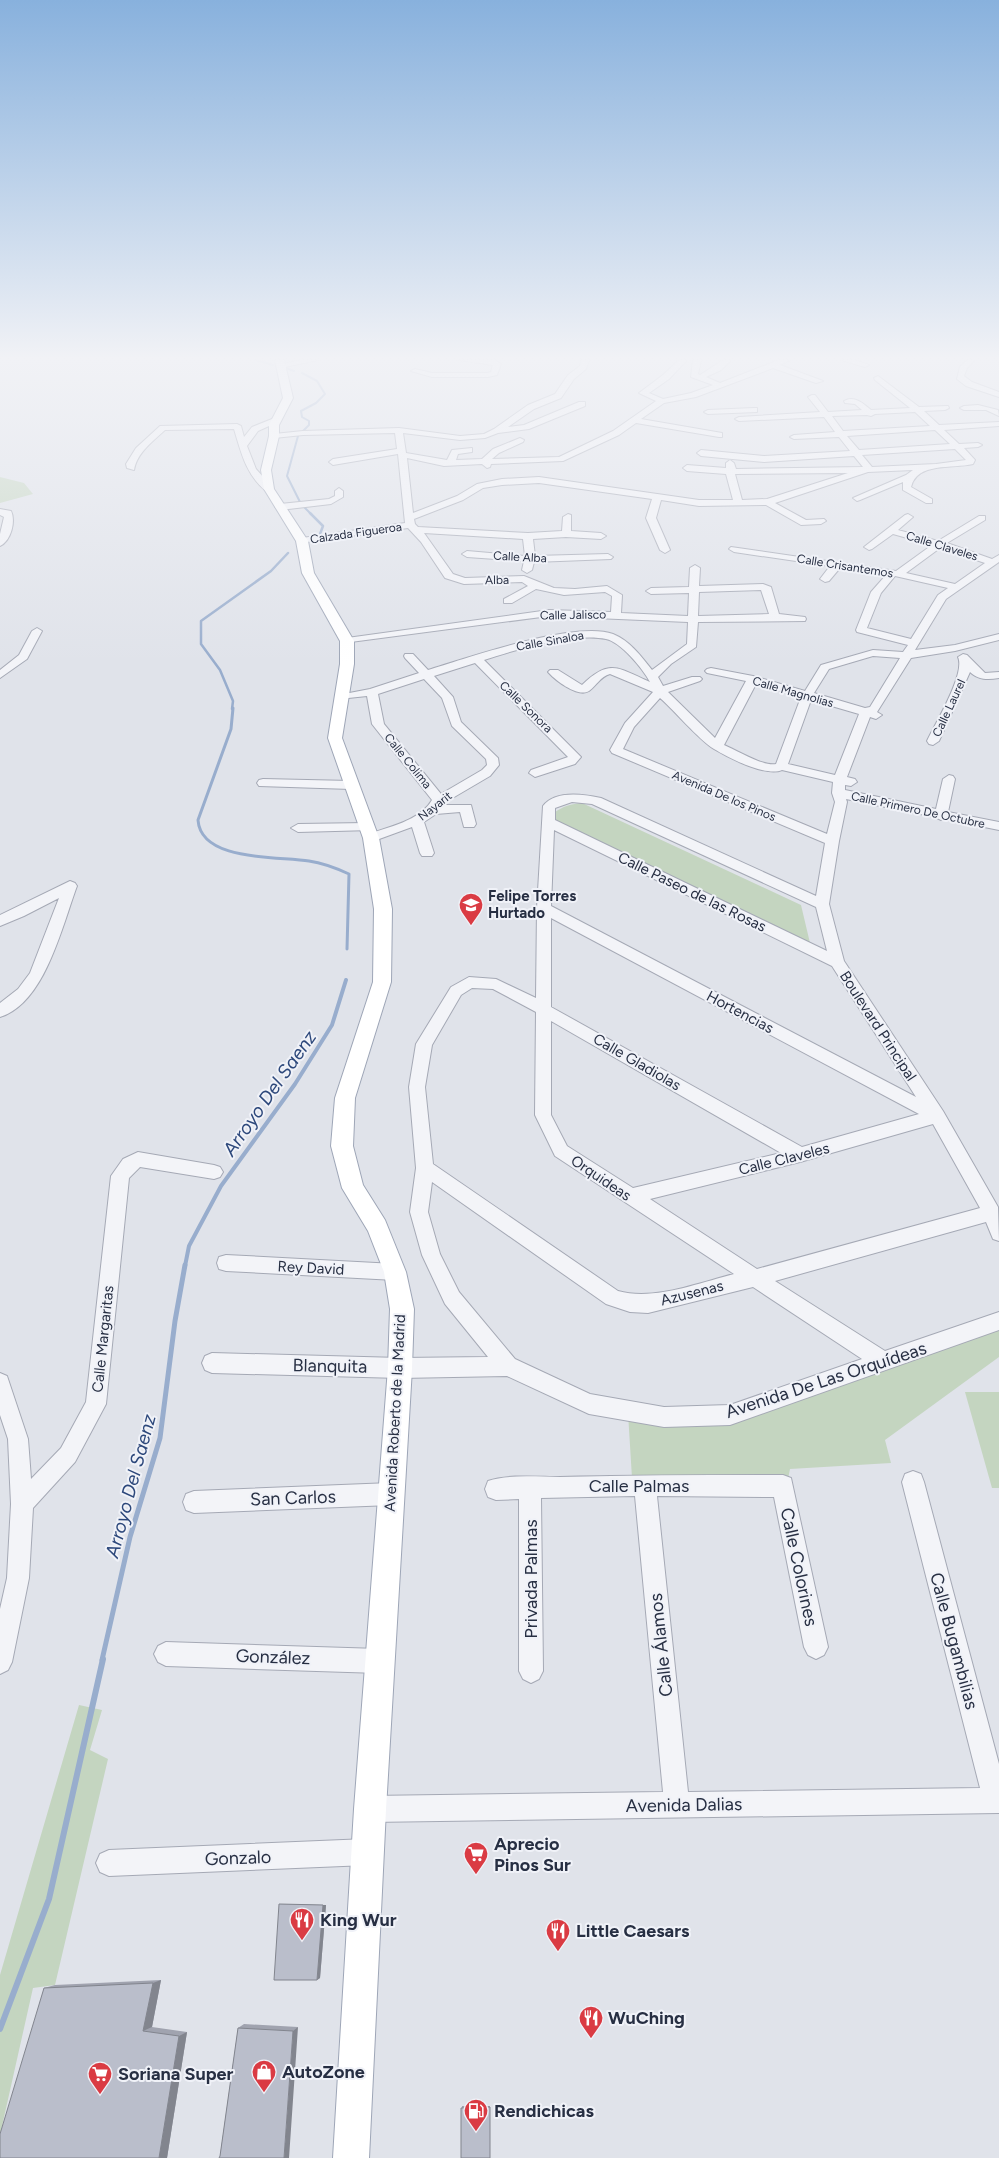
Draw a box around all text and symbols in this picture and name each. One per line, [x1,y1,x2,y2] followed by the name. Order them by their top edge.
[309,520,403,546] street label: Calzada Figueroa
[904,528,980,564] street label: Calle Claveles
[493,549,547,565] street label: Calle Alba
[796,551,895,581] street label: Calle Crisantemos
[485,573,509,587] street label: Alba
[540,607,606,623] street label: Calle Jalisco
[515,628,585,654] street label: Calle Sinaloa
[751,674,836,710] street label: Calle Magnolias
[930,677,968,739] street label: Calle Laurel
[497,678,555,736] street label: Calle Sonora
[381,731,435,791] street label: Calle Colima
[670,768,778,824] street label: Avenida De los Pinos
[415,788,455,824] street label: Nayarit
[850,789,987,831] street label: Calle Primero De Octubre
[615,848,769,936] street label: Calle Paseo de las Rosas
[488,887,576,922] place label: Felipe Torres Hurtado
[458,892,484,926] school or university icon: Felipe Torres Hurtado
[836,968,920,1084] street label: Boulevard Principal
[703,987,777,1037] street label: Hortencias
[217,1026,322,1161] water label: Arroyo Del Saenz
[590,1030,684,1094] street label: Calle Gladiolas
[737,1139,831,1179] street label: Calle Claveles
[567,1151,635,1205] street label: Orquideas
[277,1257,345,1279] street label: Rey David
[659,1277,725,1309] street label: Azusenas
[88,1285,118,1393] street label: Calle Margaritas
[381,1314,409,1512] street label: Avenida Roberto de la Madrid
[723,1337,929,1423] street label: Avenida De Las Orquídeas
[292,1354,368,1378] street label: Blanquita
[100,1411,161,1561] water label: Arroyo Del Saenz
[589,1475,689,1497] street label: Calle Palmas
[250,1486,336,1510] street label: San Carlos
[776,1506,822,1628] street label: Calle Colorines
[520,1519,542,1639] street label: Privada Palmas
[925,1570,983,1712] street label: Calle Bugambilias
[645,1592,677,1698] street label: Calle Álamos
[235,1645,311,1669] street label: González
[626,1793,742,1817] street label: Avenida Dalias
[494,1833,571,1876] place label: Aprecio Pinos Sur
[463,1841,489,1875] supermarket icon: Aprecio Pinos Sur
[204,1846,272,1870] street label: Gonzalo
[289,1907,315,1941] restaurant icon: King Wur
[320,1909,397,1931] place label: King Wur
[545,1918,571,1952] restaurant icon: Little Caesars
[576,1920,690,1942] place label: Little Caesars
[578,2005,604,2039] restaurant icon: WuChing
[608,2007,685,2029] place label: WuChing
[251,2059,277,2093] shop icon: AutoZone
[87,2061,113,2095] supermarket icon: Soriana Super
[282,2061,365,2083] place label: AutoZone
[118,2063,234,2085] place label: Soriana Super
[463,2098,489,2132] fuel station icon: Rendichicas
[494,2100,594,2122] place label: Rendichicas

